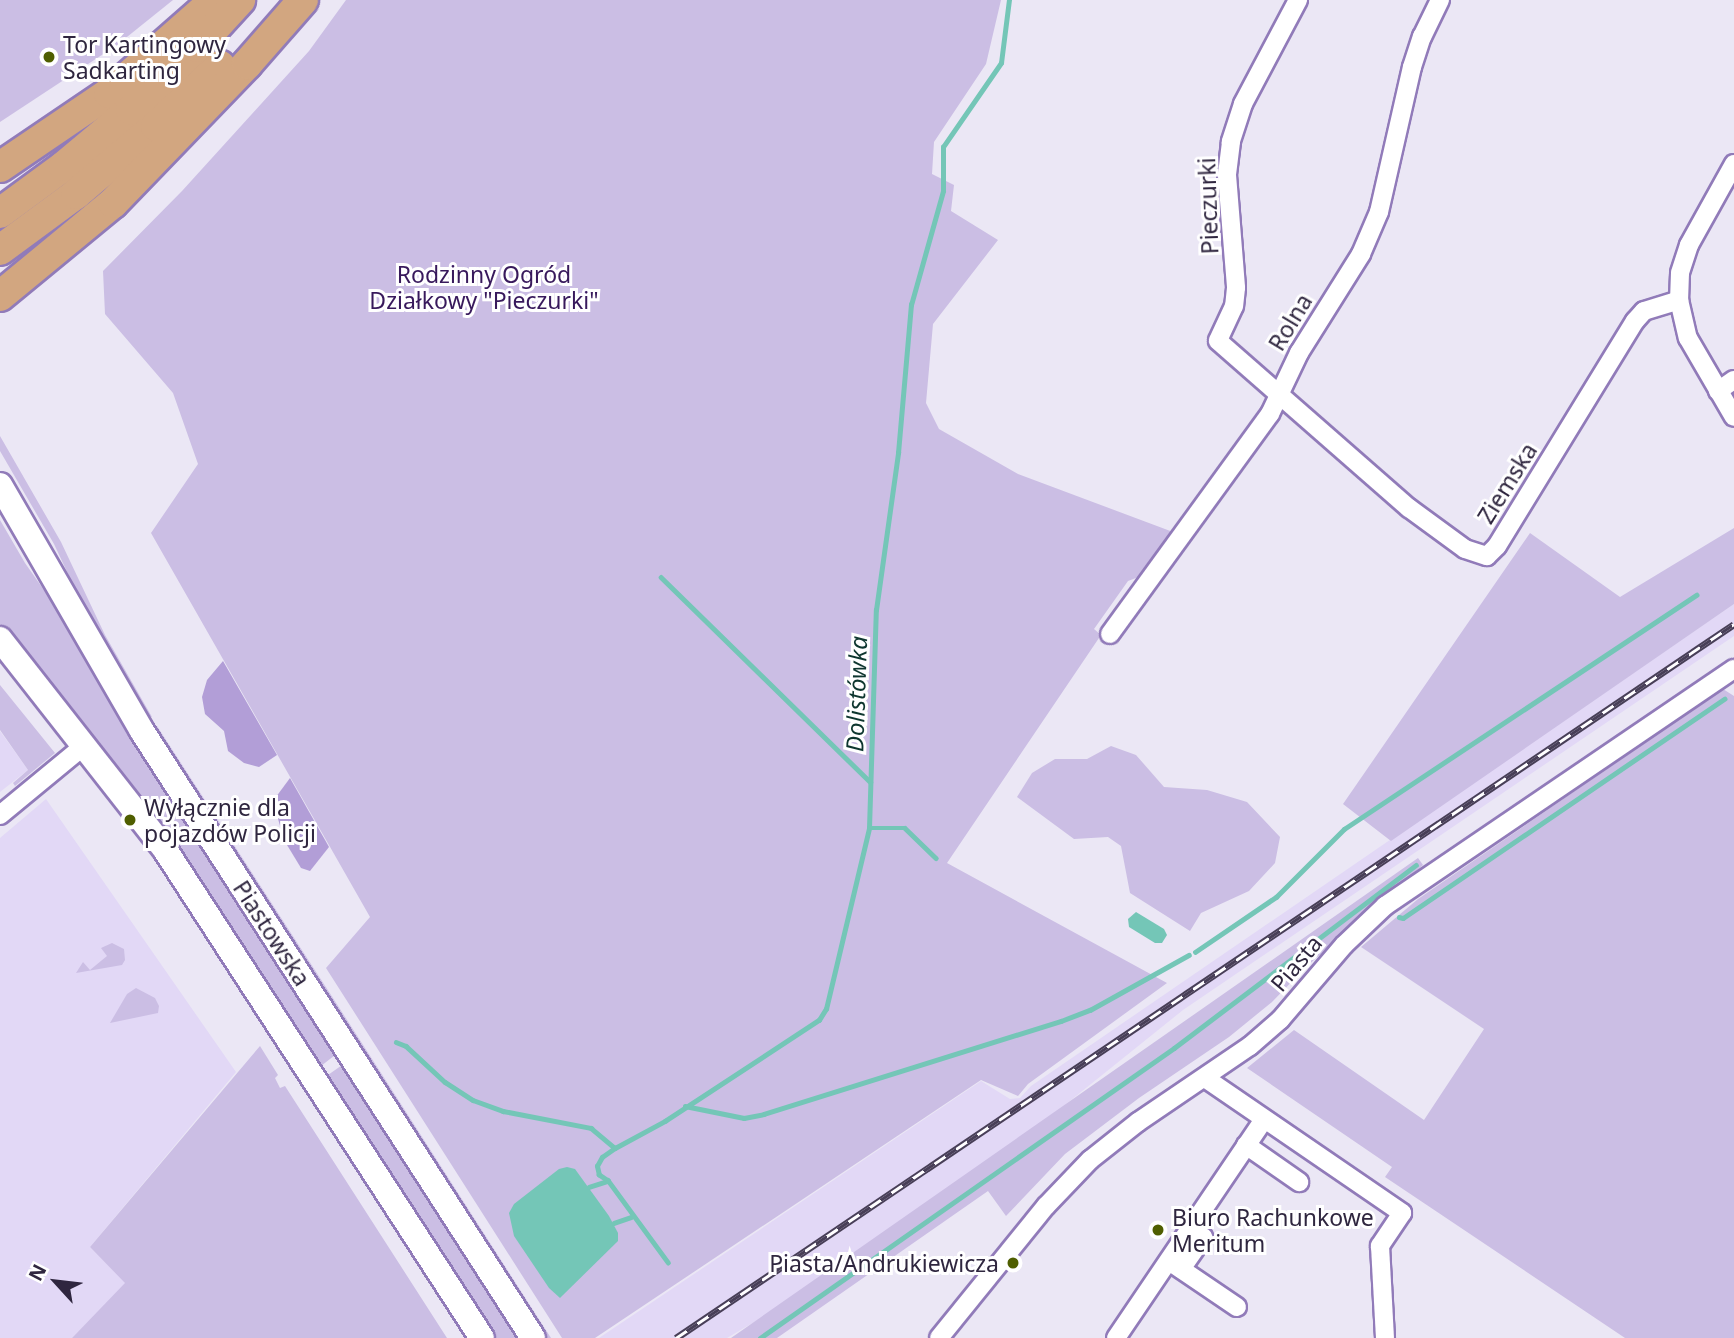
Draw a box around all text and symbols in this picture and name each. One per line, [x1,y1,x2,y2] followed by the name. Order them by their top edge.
[63,30,226,84] place label: Tor Kartingowy Sadkarting
[41,49,57,65] marker: Tor Kartingowy Sadkarting
[1193,157,1223,255] street label: Pieczurki
[369,260,599,314] park label: Rodzinny Ogród Działkowy "Pieczurki"
[1262,289,1318,355] street label: Rolna
[1472,438,1542,528] street label: Ziemska
[840,635,872,753] water label: Dolistówka
[144,793,316,847] place label: Wyłącznie dla pojazdów Policji
[122,812,138,828] marker: Wyłącznie dla pojazdów Policji
[228,875,316,991] street label: Piastowska
[1265,929,1327,997] street label: Piasta
[1172,1203,1374,1257] place label: Biuro Rachunkowe Meritum
[1150,1222,1166,1238] marker: Biuro Rachunkowe Meritum
[21,1247,91,1317] north arrow
[769,1249,999,1277] place label: Piasta/Andrukiewicza
[1005,1255,1021,1271] marker: Piasta/Andrukiewicza
[22,1260,52,1285] text: N

